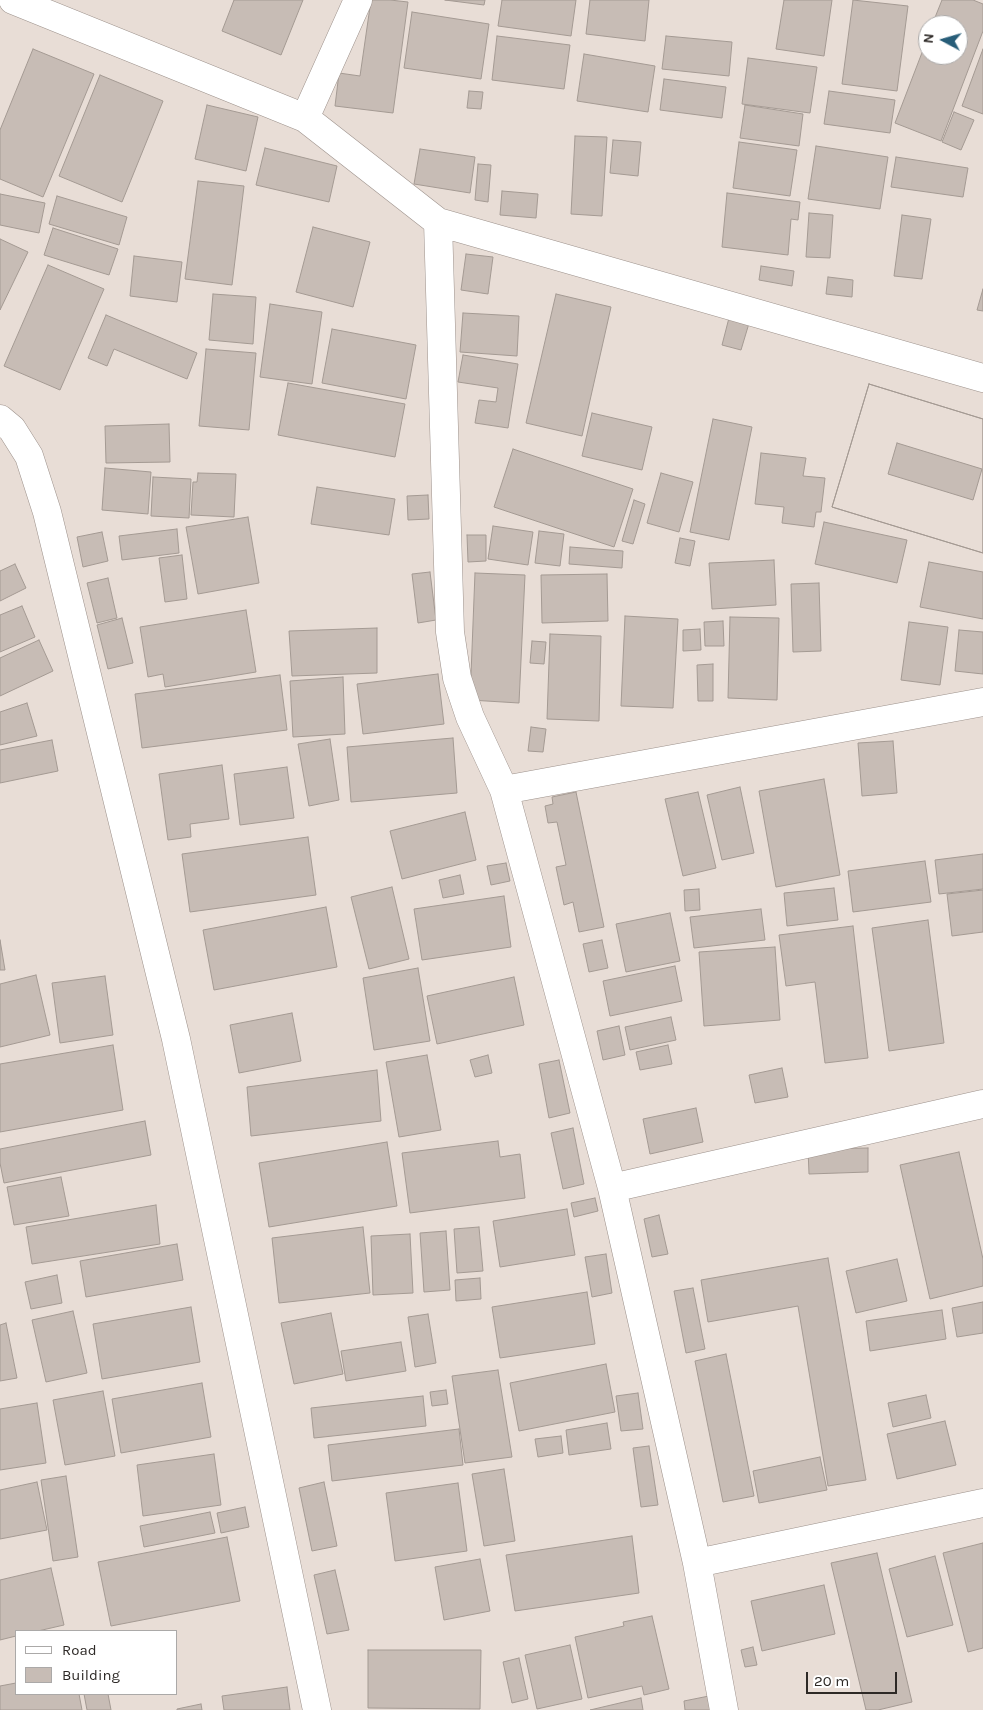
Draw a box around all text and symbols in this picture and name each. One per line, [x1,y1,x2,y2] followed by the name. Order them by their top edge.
[918,15,968,65] north arrow
[920,33,938,44] text: N
[15,1630,178,1695] legend
[62,1641,97,1659] text: Road
[808,1662,899,1694] scale bar
[62,1666,120,1684] text: Building
[814,1672,849,1690] text: 20 m

